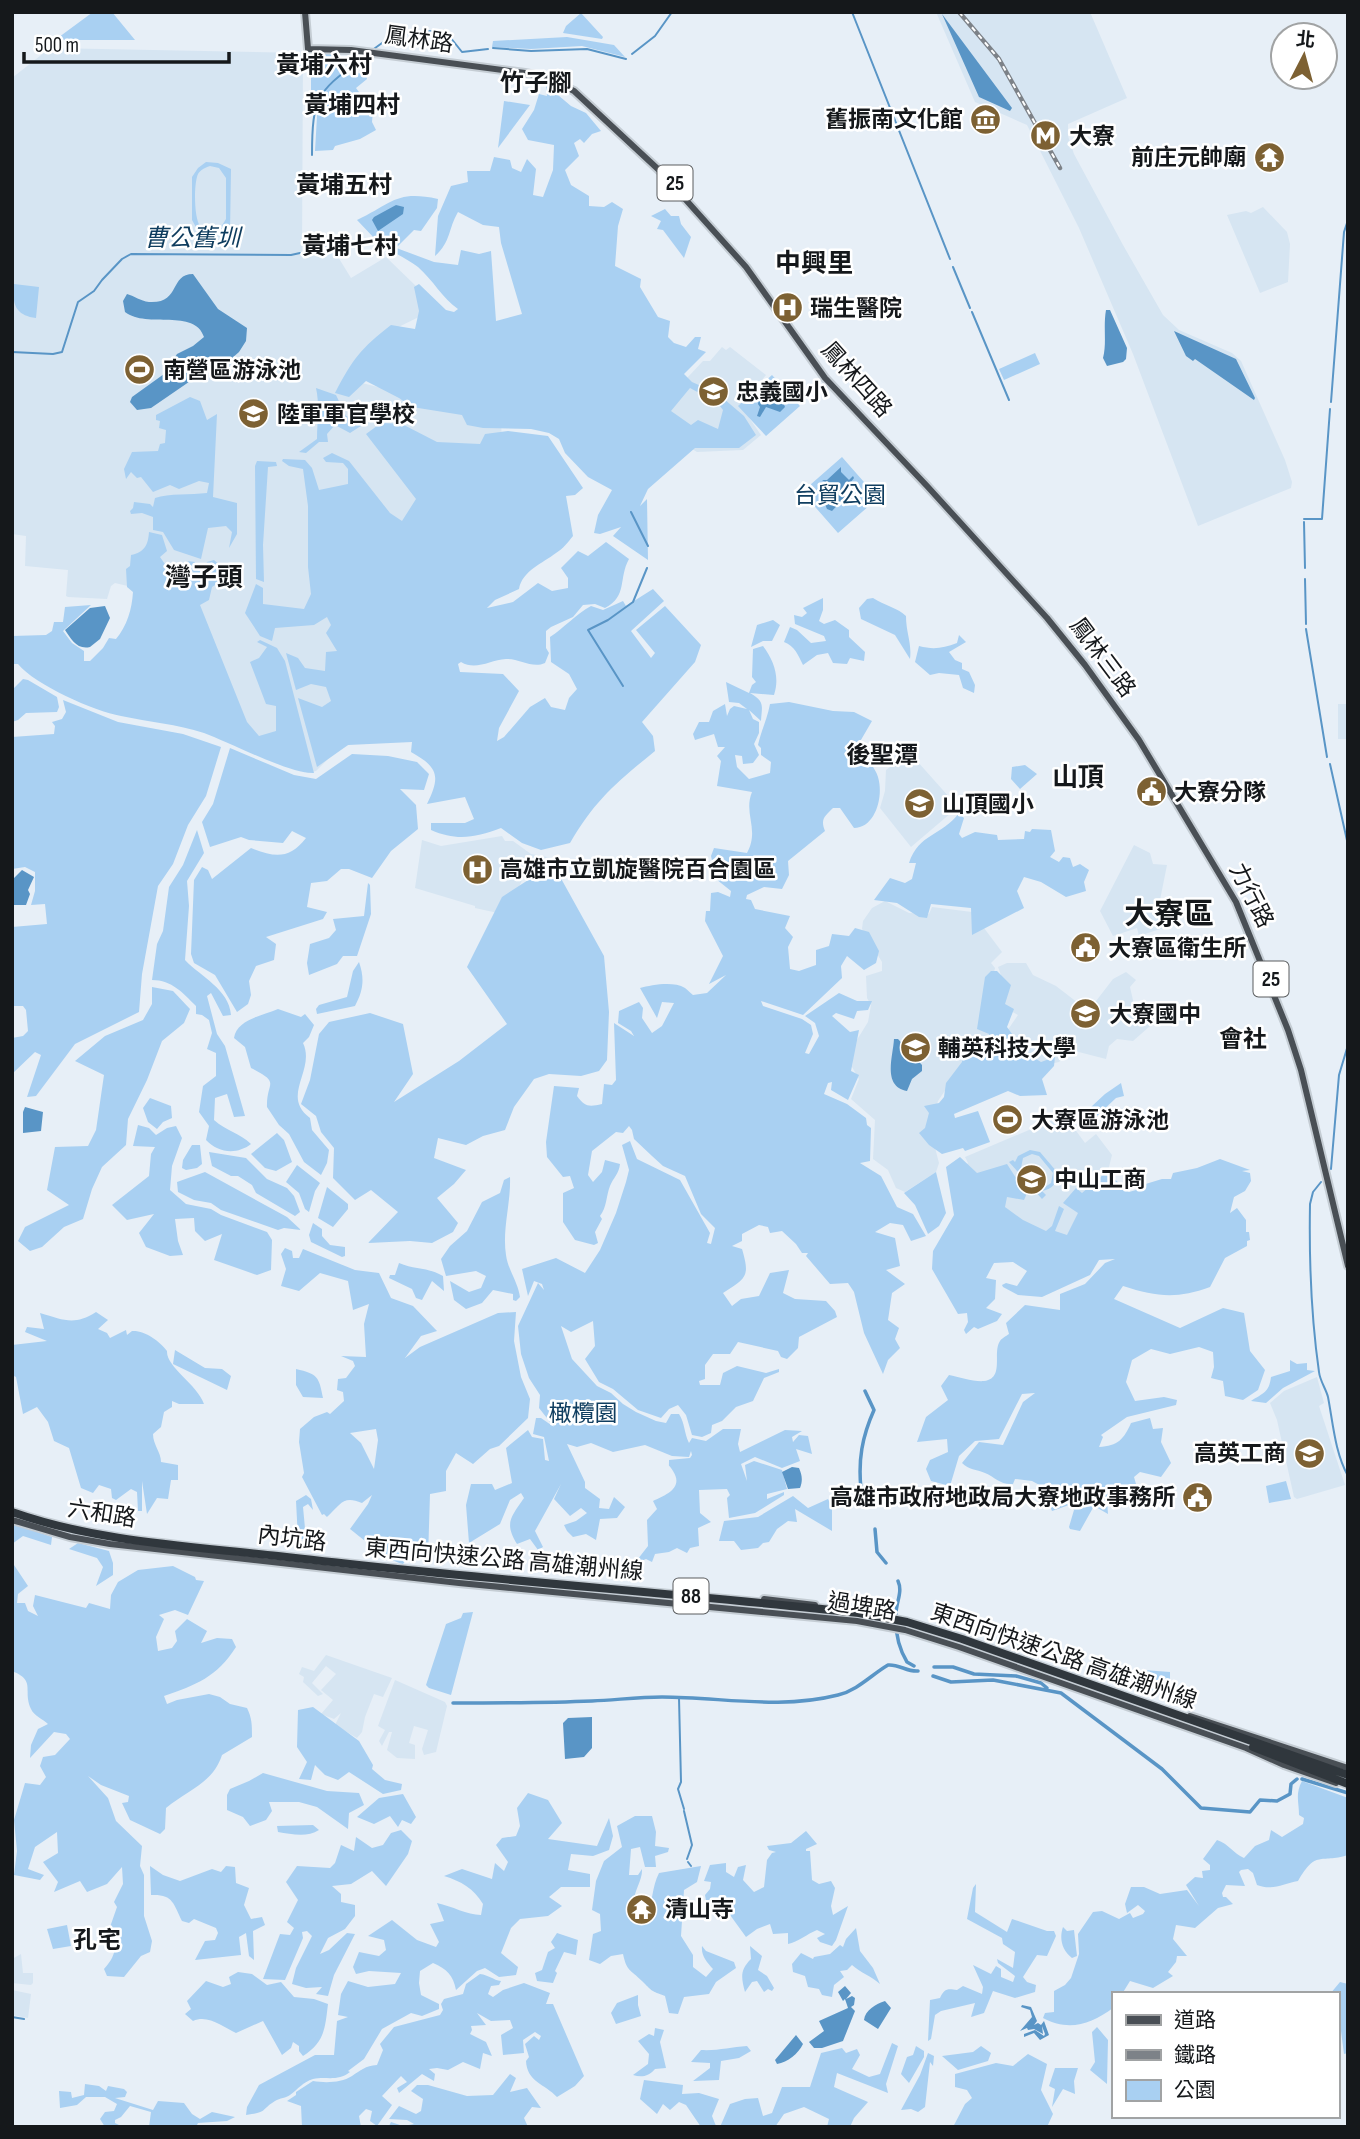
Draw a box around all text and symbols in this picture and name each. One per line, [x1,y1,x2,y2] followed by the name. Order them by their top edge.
[24,21,229,65] scale bar
[383,21,455,59] street label: 鳳林路
[1269,21,1339,91] north arrow
[1295,28,1316,53] text: 北
[35,33,79,58] text: 500 m
[276,51,372,80] district label: 黃埔六村
[500,69,572,98] district label: 竹子腳
[304,91,400,120] district label: 黃埔四村
[969,102,1003,136] museum icon: 舊振南文化館
[825,106,963,134] place label: 舊振南文化館
[1029,119,1063,153] metro station icon: 大寮
[1069,123,1115,151] place label: 大寮
[1252,140,1286,174] temple icon: 前庄元帥廟
[1131,144,1246,172] place label: 前庄元帥廟
[658,166,692,200] road number: 25
[296,171,392,200] district label: 黃埔五村
[144,224,243,253] water label: 曹公舊圳
[302,232,398,261] district label: 黃埔七村
[775,249,853,280] district label: 中興里
[770,291,804,325] hospital icon: 瑞生醫院
[810,295,902,323] place label: 瑞生醫院
[815,336,897,423] street label: 鳳林四路
[123,353,157,387] sports icon: 南營區游泳池
[163,357,301,385] place label: 南營區游泳池
[696,375,730,409] school or university icon: 忠義國小
[736,379,828,407] place label: 忠義國小
[237,397,271,431] school or university icon: 陸軍軍官學校
[277,401,415,429] place label: 陸軍軍官學校
[794,482,886,510] park label: 台貿公園
[165,563,243,594] district label: 灣子頭
[1063,612,1141,703] street label: 鳳林三路
[846,741,918,770] district label: 後聖潭
[1052,763,1104,794] district label: 山頂
[1134,775,1168,809] public building icon: 大寮分隊
[1174,779,1266,807] place label: 大寮分隊
[902,787,936,821] school or university icon: 山頂國小
[942,791,1034,819] place label: 山頂國小
[460,852,494,886] hospital icon: 高雄市立凱旋醫院百合園區
[500,856,776,884] place label: 高雄市立凱旋醫院百合園區
[1223,858,1279,933] street label: 力行路
[1124,897,1214,933] district label: 大寮區
[1068,931,1102,965] public building icon: 大寮區衛生所
[1108,935,1246,963] place label: 大寮區衛生所
[1254,962,1288,996] road number: 25
[1069,997,1103,1031] school or university icon: 大寮國中
[1109,1001,1201,1029] place label: 大寮國中
[1219,1025,1267,1054] district label: 會社
[898,1031,932,1065] school or university icon: 輔英科技大學
[938,1035,1076,1063] place label: 輔英科技大學
[991,1103,1025,1137] sports icon: 大寮區游泳池
[1031,1107,1169,1135] place label: 大寮區游泳池
[1014,1162,1048,1196] school or university icon: 中山工商
[1054,1166,1146,1194] place label: 中山工商
[549,1400,618,1428] park label: 橄欖園
[1292,1436,1326,1470] school or university icon: 高英工商
[1194,1440,1286,1468] place label: 高英工商
[1181,1480,1215,1514] public building icon: 高雄市政府地政局大寮地政事務所
[830,1484,1175,1512] place label: 高雄市政府地政局大寮地政事務所
[66,1495,138,1533] street label: 六和路
[256,1521,328,1557] street label: 內坑路
[363,1534,644,1586] street label: 東西向快速公路 高雄潮州線
[674,1578,708,1614] road number: 88
[826,1588,898,1626] street label: 過埤路
[927,1598,1200,1716] street label: 東西向快速公路 高雄潮州線
[625,1892,659,1926] temple icon: 清山寺
[665,1896,734,1924] place label: 清山寺
[73,1926,121,1955] district label: 孔宅
[1112,1992,1339,2118] legend
[1174,2008,1216,2033] text: 道路
[1174,2043,1216,2068] text: 鐵路
[1174,2078,1216,2103] text: 公園

